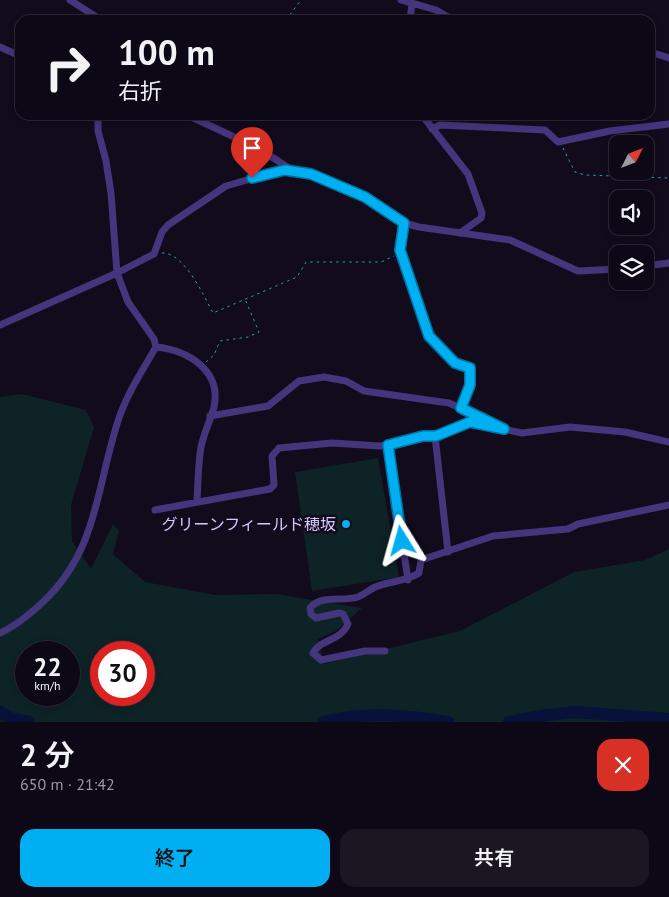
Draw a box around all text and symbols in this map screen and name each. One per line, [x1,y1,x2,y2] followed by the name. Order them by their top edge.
[118,29,215,75] text: 100 m
[35,35,100,100] icon: right
[118,77,162,105] text: 右折
[231,127,273,178] pin
[238,134,266,162] icon: arrive
[609,135,654,180] north arrow
[609,135,654,290] map controls
[609,190,654,235] button: sound
[609,245,654,290] button: layers
[162,514,336,534] place label: グリーンフィールド穂坂
[375,514,427,566] position arrow
[340,518,352,530] marker: グリーンフィールド穂坂
[90,641,155,706] speed limit sign: 30
[33,651,62,683] text: 22
[34,678,61,693] text: km/h
[20,735,75,774] text: 2 分
[597,739,649,791] button: close
[20,774,115,794] text: 650 m · 21:42
[20,829,330,887] button: 終了
[340,829,649,887] button: 共有

